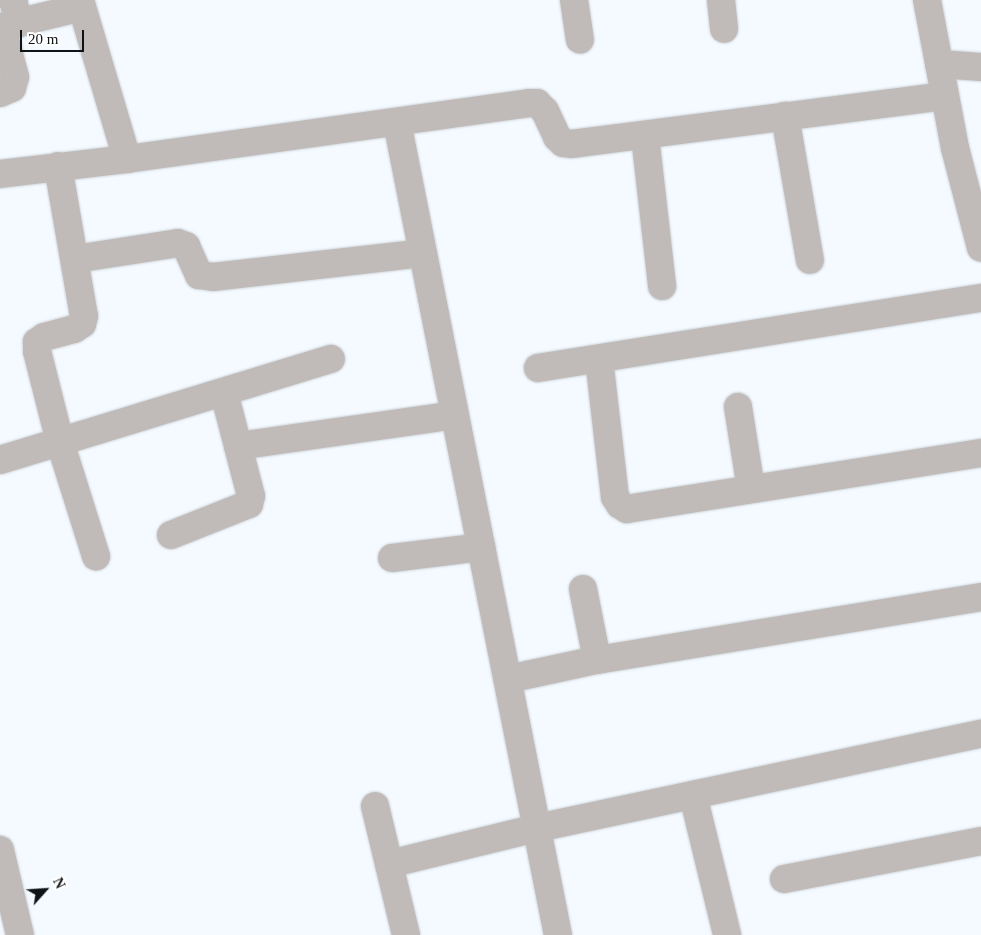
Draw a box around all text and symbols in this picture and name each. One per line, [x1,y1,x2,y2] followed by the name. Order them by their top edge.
[22,20,86,52] scale bar
[28,31,58,47] text: 20 m
[20,865,70,915] north arrow
[50,875,68,891] text: N

